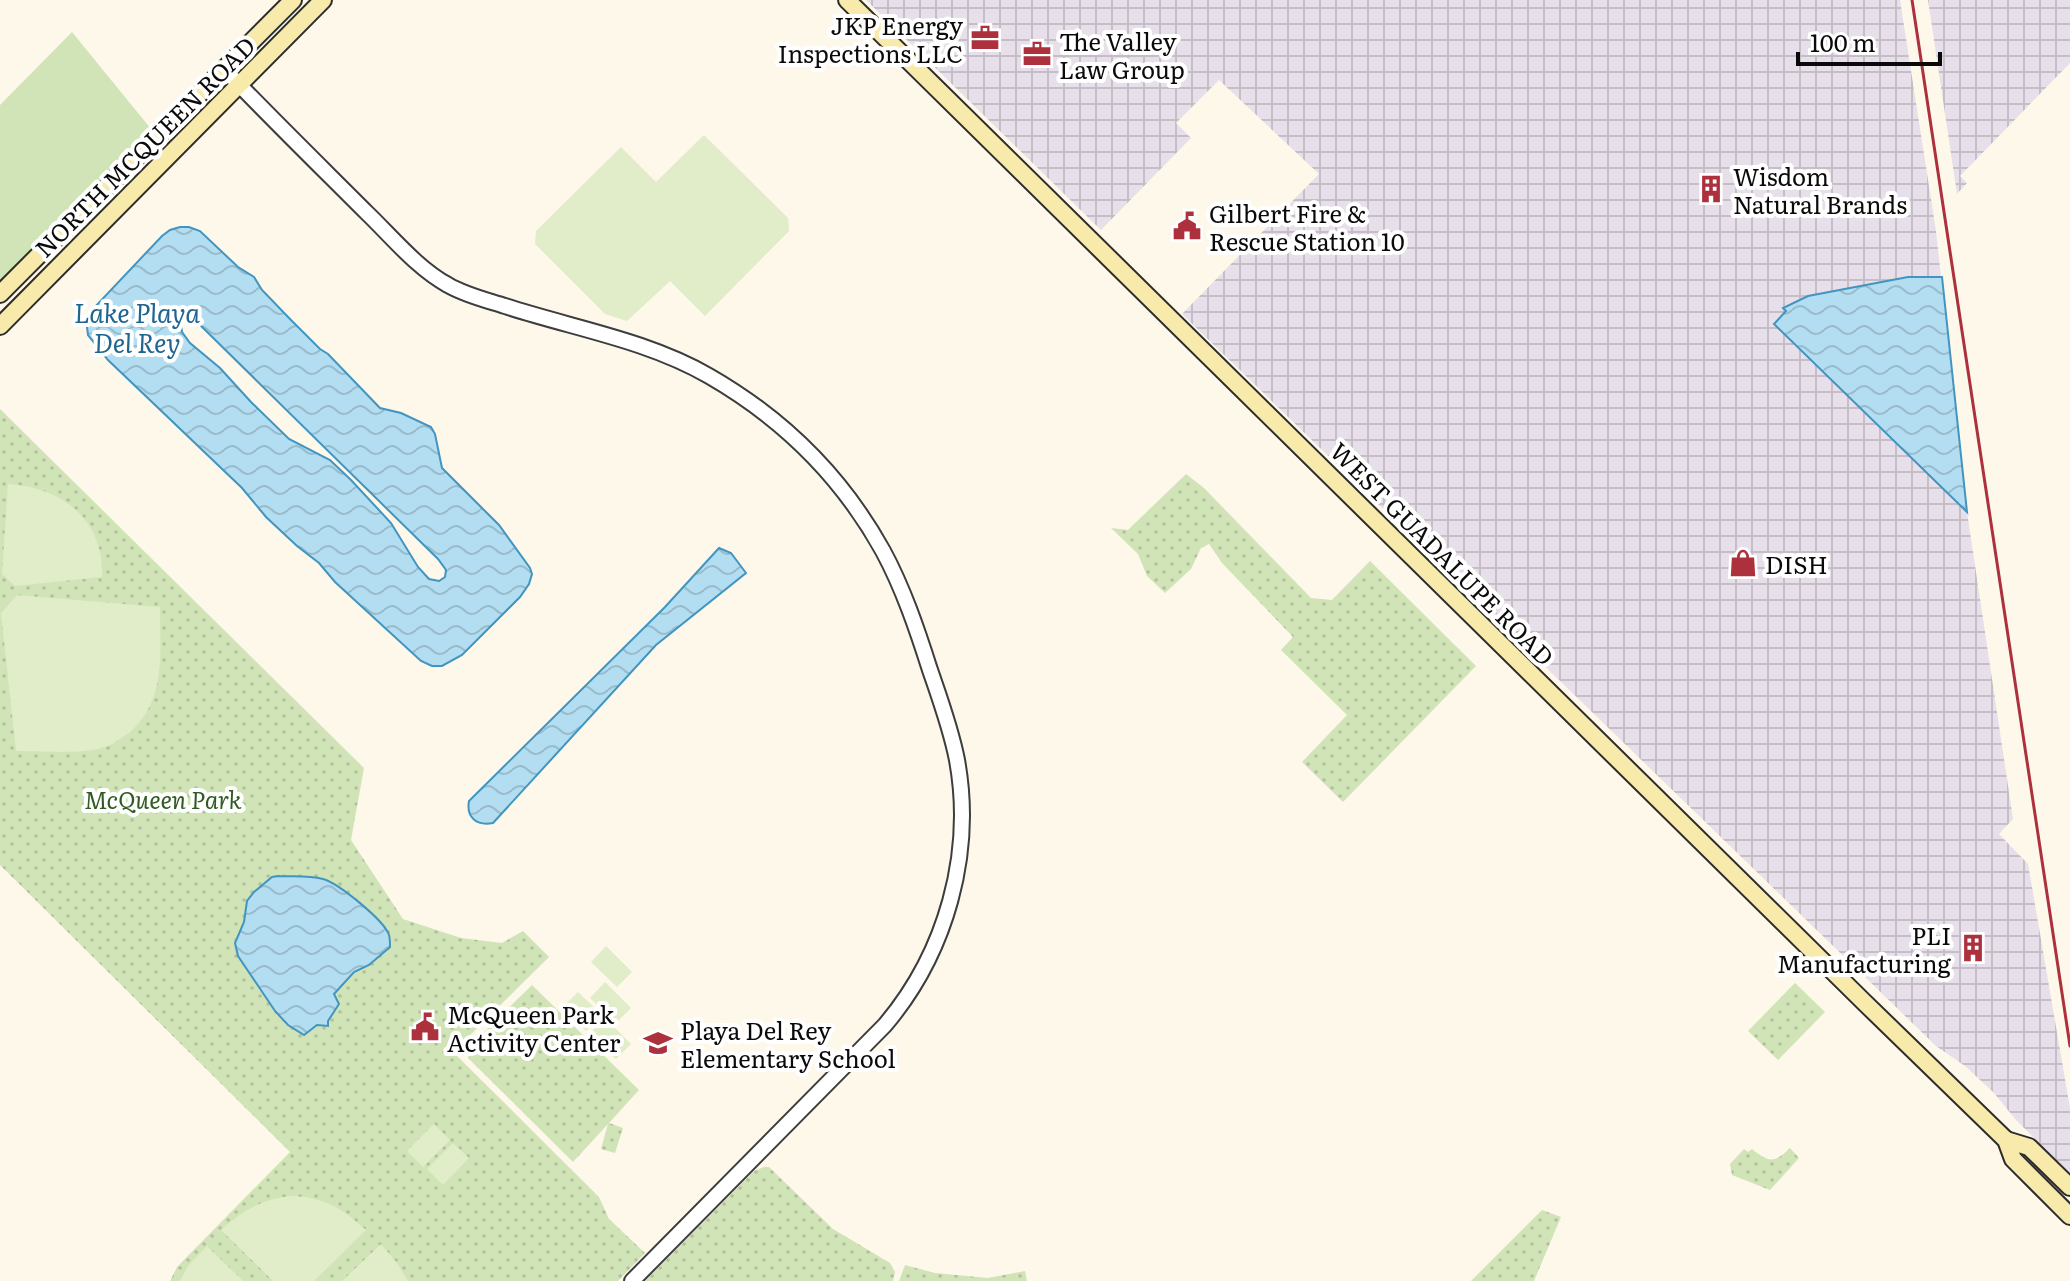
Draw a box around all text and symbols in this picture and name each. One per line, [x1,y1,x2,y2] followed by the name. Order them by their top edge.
[778,7,963,70] place label: JKP Energy Inspections LLC
[1798,16,1940,66] scale bar
[970,23,1000,53] office icon: JKP Energy Inspections LLC
[1059,23,1185,86] place label: The Valley Law Group
[1810,24,1876,59] text: 100 m
[26,28,262,264] street label: NORTH MCQUEEN ROAD
[1022,39,1052,69] office icon: The Valley Law Group
[1733,158,1907,221] place label: Wisdom Natural Brands
[1696,174,1726,204] building icon: Wisdom Natural Brands
[1209,195,1405,258] place label: Gilbert Fire & Rescue Station 10
[1172,211,1202,241] public building icon: Gilbert Fire & Rescue Station 10
[74,292,200,361] water label: Lake Playa Del Rey
[1323,433,1563,673] street label: WEST GUADALUPE ROAD
[1765,546,1828,581] place label: DISH
[1728,548,1758,578] shop icon: DISH
[84,781,243,816] park label: McQueen Park
[1777,917,1952,980] place label: PLI Manufacturing
[1958,933,1988,963] building icon: PLI Manufacturing
[447,996,621,1059] place label: McQueen Park Activity Center
[410,1012,440,1042] public building icon: McQueen Park Activity Center
[680,1012,896,1075] place label: Playa Del Rey Elementary School
[643,1028,673,1058] school or university icon: Playa Del Rey Elementary School

